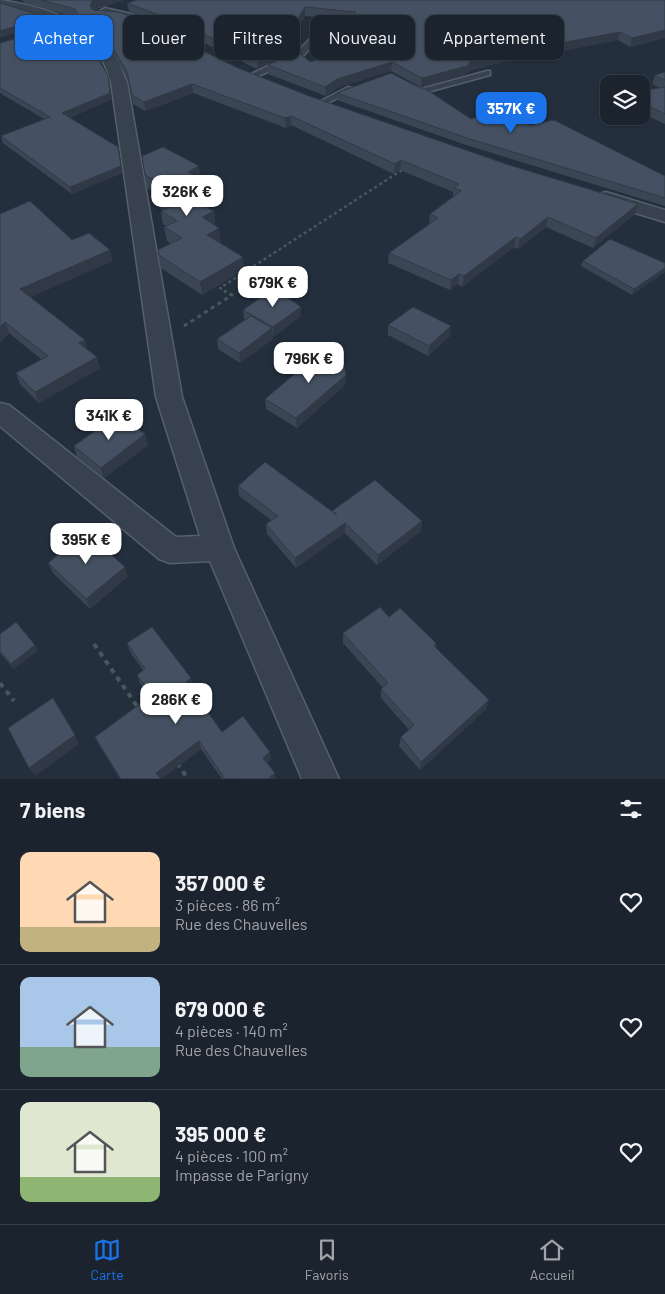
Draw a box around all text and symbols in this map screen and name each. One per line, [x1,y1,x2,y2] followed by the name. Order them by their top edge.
[15,15,113,60] chip: Acheter
[123,15,204,60] chip: Louer
[214,15,300,60] chip: Filtres
[310,15,415,60] chip: Nouveau
[425,15,564,60] chip: Appartement
[600,75,650,125] map controls
[600,75,650,125] button: layers
[470,92,552,134] pin: 357K €
[487,98,535,117] text: 357K €
[146,174,228,217] pin: 326K €
[162,181,212,200] text: 326K €
[232,266,314,308] pin: 679K €
[249,272,297,291] text: 679K €
[268,342,350,384] pin: 796K €
[285,348,333,367] text: 796K €
[68,398,150,441] pin: 341K €
[86,405,132,424] text: 341K €
[45,522,127,565] pin: 395K €
[61,529,111,548] text: 395K €
[135,682,217,725] pin: 286K €
[151,689,201,708] text: 286K €
[617,795,645,823] icon: filters
[20,797,85,822] text: 7 biens
[175,870,266,895] text: 357 000 €
[60,872,120,932] icon: home
[617,888,645,916] icon: heart
[175,895,280,914] text: 3 pièces · 86 m²
[175,914,308,933] text: Rue des Chauvelles
[175,996,265,1021] text: 679 000 €
[60,997,120,1057] icon: home
[617,1013,645,1041] icon: heart
[175,1021,288,1040] text: 4 pièces · 140 m²
[175,1040,308,1059] text: Rue des Chauvelles
[175,1121,266,1146] text: 395 000 €
[60,1122,120,1182] icon: home
[617,1138,645,1166] icon: heart
[175,1146,288,1165] text: 4 pièces · 100 m²
[175,1165,309,1184] text: Impasse de Parigny
[91,1236,124,1283] tab: Carte
[305,1236,349,1283] tab: Favoris
[530,1236,574,1283] tab: Accueil

